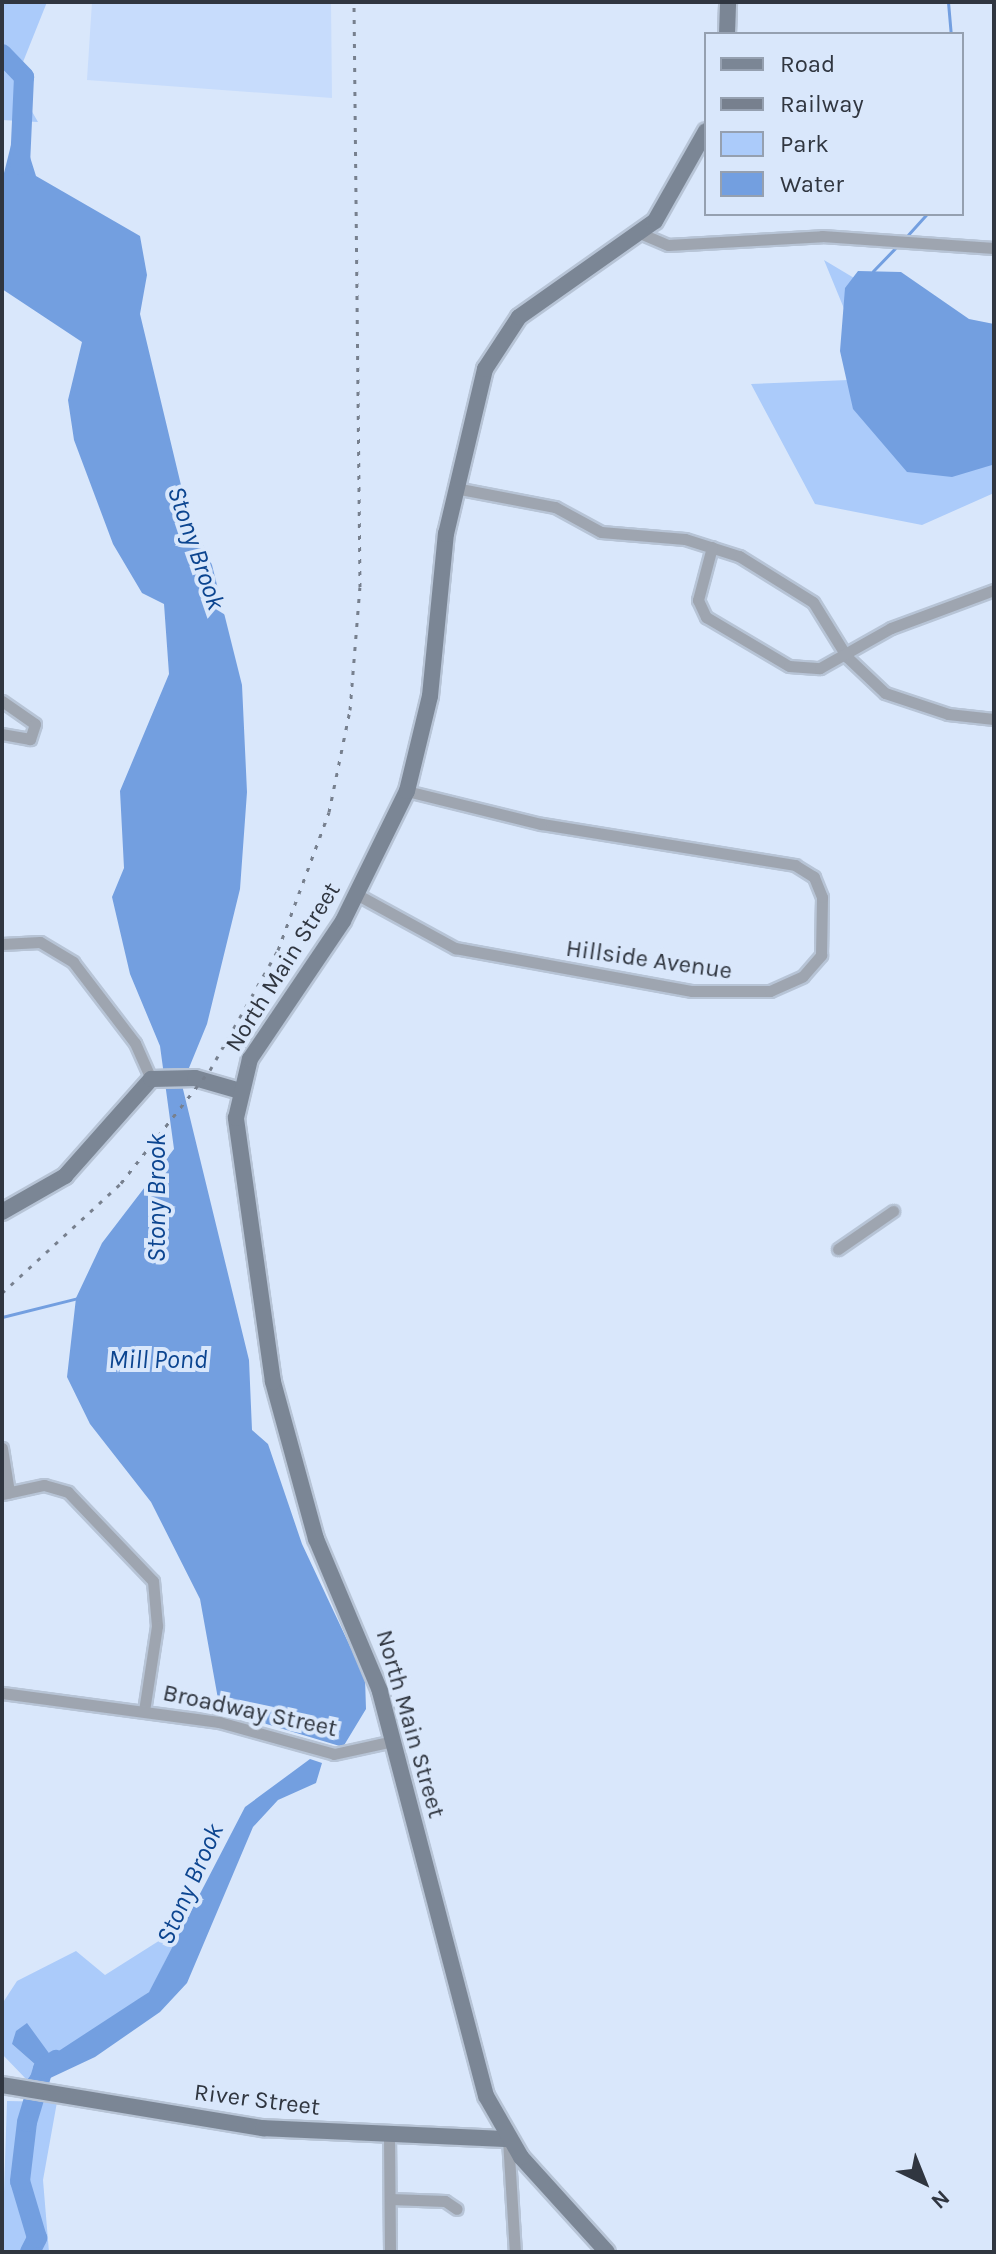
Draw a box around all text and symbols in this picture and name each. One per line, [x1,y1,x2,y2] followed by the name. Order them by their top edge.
[704,32,964,216] legend
[780,50,835,78] text: Road
[780,90,864,118] text: Railway
[780,130,829,158] text: Park
[780,170,844,198] text: Water
[160,482,232,614] water label: Stony Brook
[219,877,347,1057] street label: North Main Street
[564,934,734,986] street label: Hillside Avenue
[141,1134,173,1262] water label: Stony Brook
[108,1344,208,1376] water label: Mill Pond
[369,1627,451,1821] street label: North Main Street
[160,1678,340,1744] street label: Broadway Street
[150,1819,230,1949] water label: Stony Brook
[192,2078,322,2122] street label: River Street
[884,2142,964,2222] north arrow
[926,2185,955,2214] text: N

